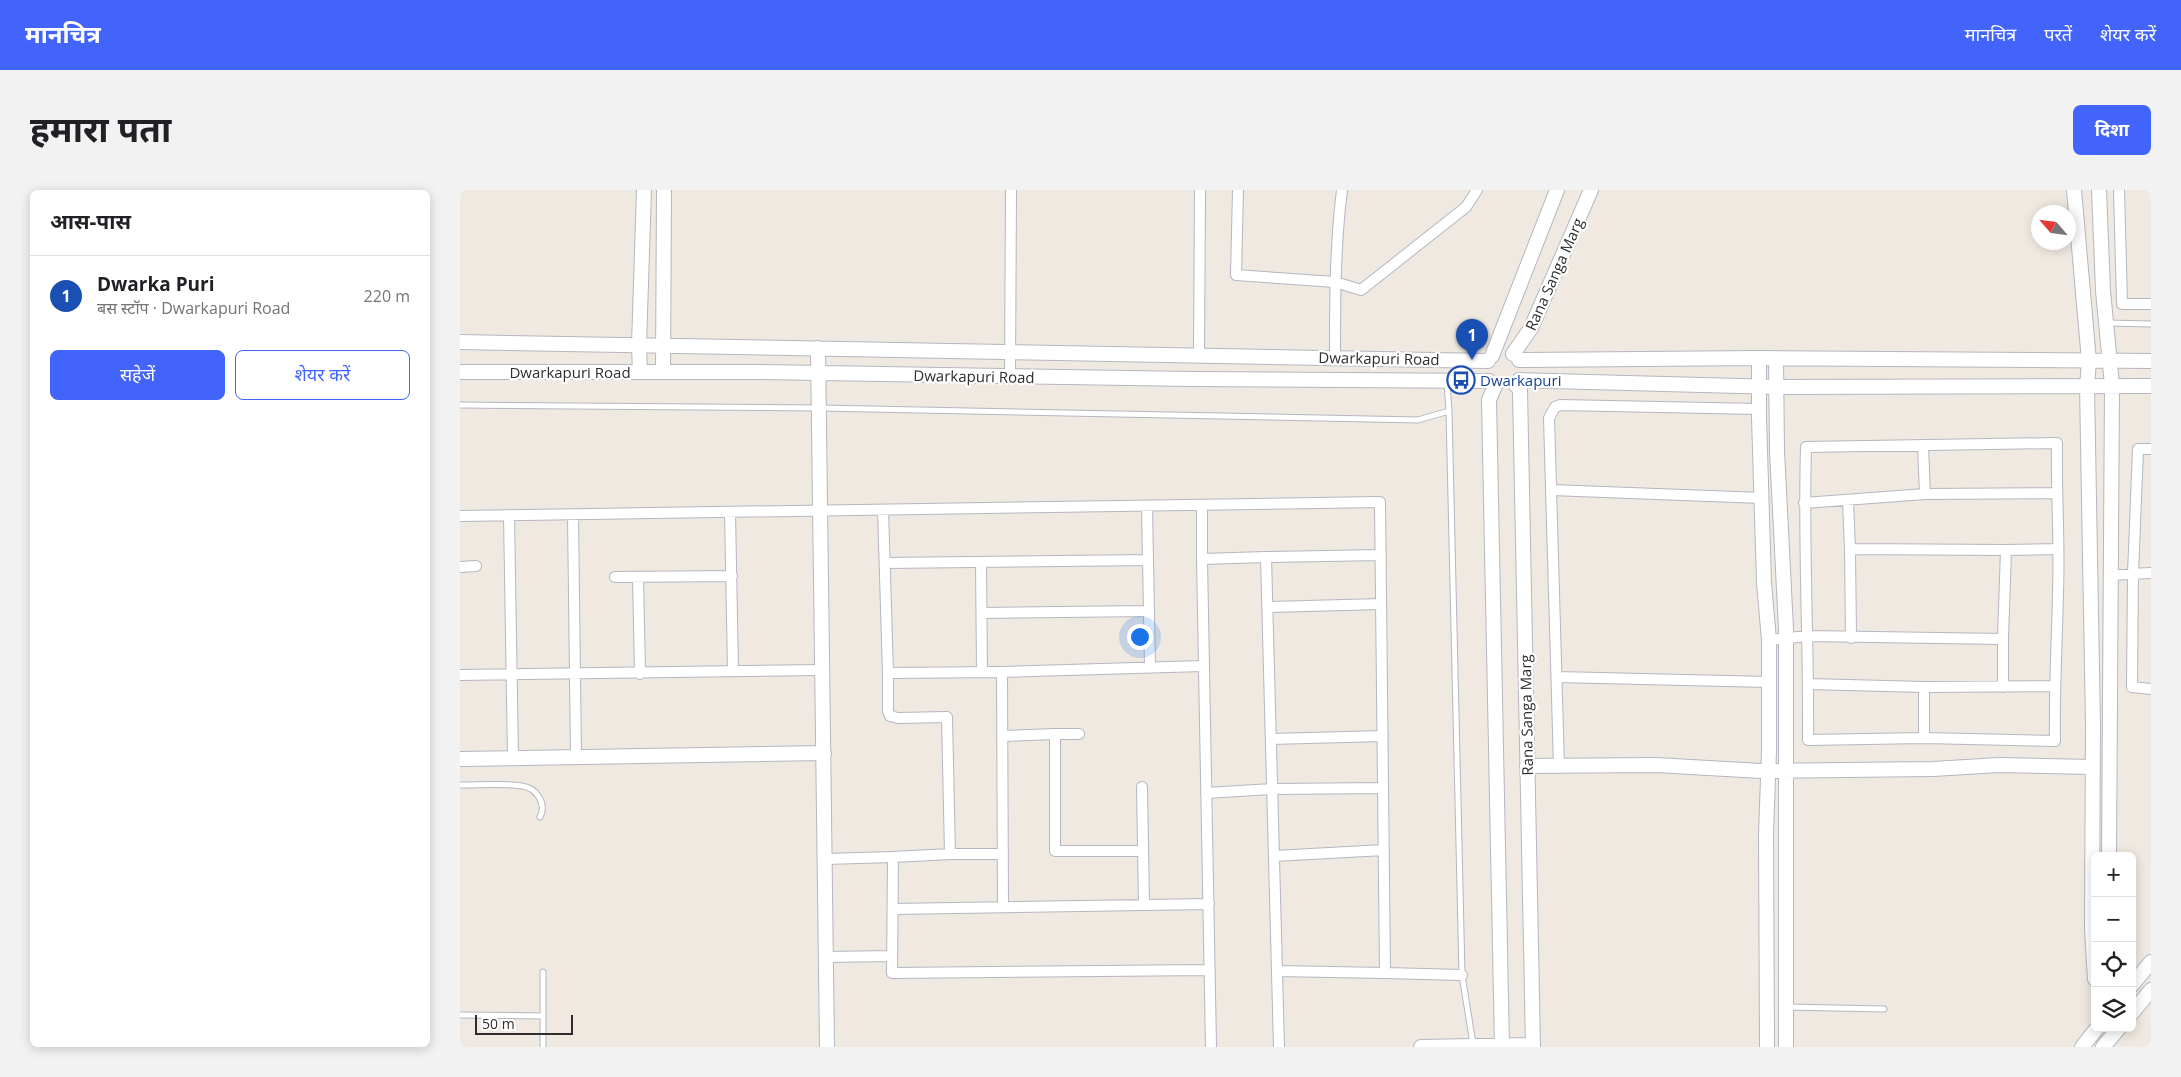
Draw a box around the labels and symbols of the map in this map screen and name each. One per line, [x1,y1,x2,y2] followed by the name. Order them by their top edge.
[2031,205,2076,250] north arrow
[1520,215,1588,333] street label: Rana Sanga Marg
[1456,319,1488,360] pin: 1
[1318,347,1440,369] street label: Dwarkapuri Road
[509,362,631,382] street label: Dwarkapuri Road
[913,365,1035,387] street label: Dwarkapuri Road
[1446,365,1476,395] bus stop icon: Dwarkapuri
[1480,370,1561,390] place label: Dwarkapuri
[1127,624,1153,650] your location
[1515,654,1537,776] street label: Rana Sanga Marg
[475,1012,572,1035] scale bar

